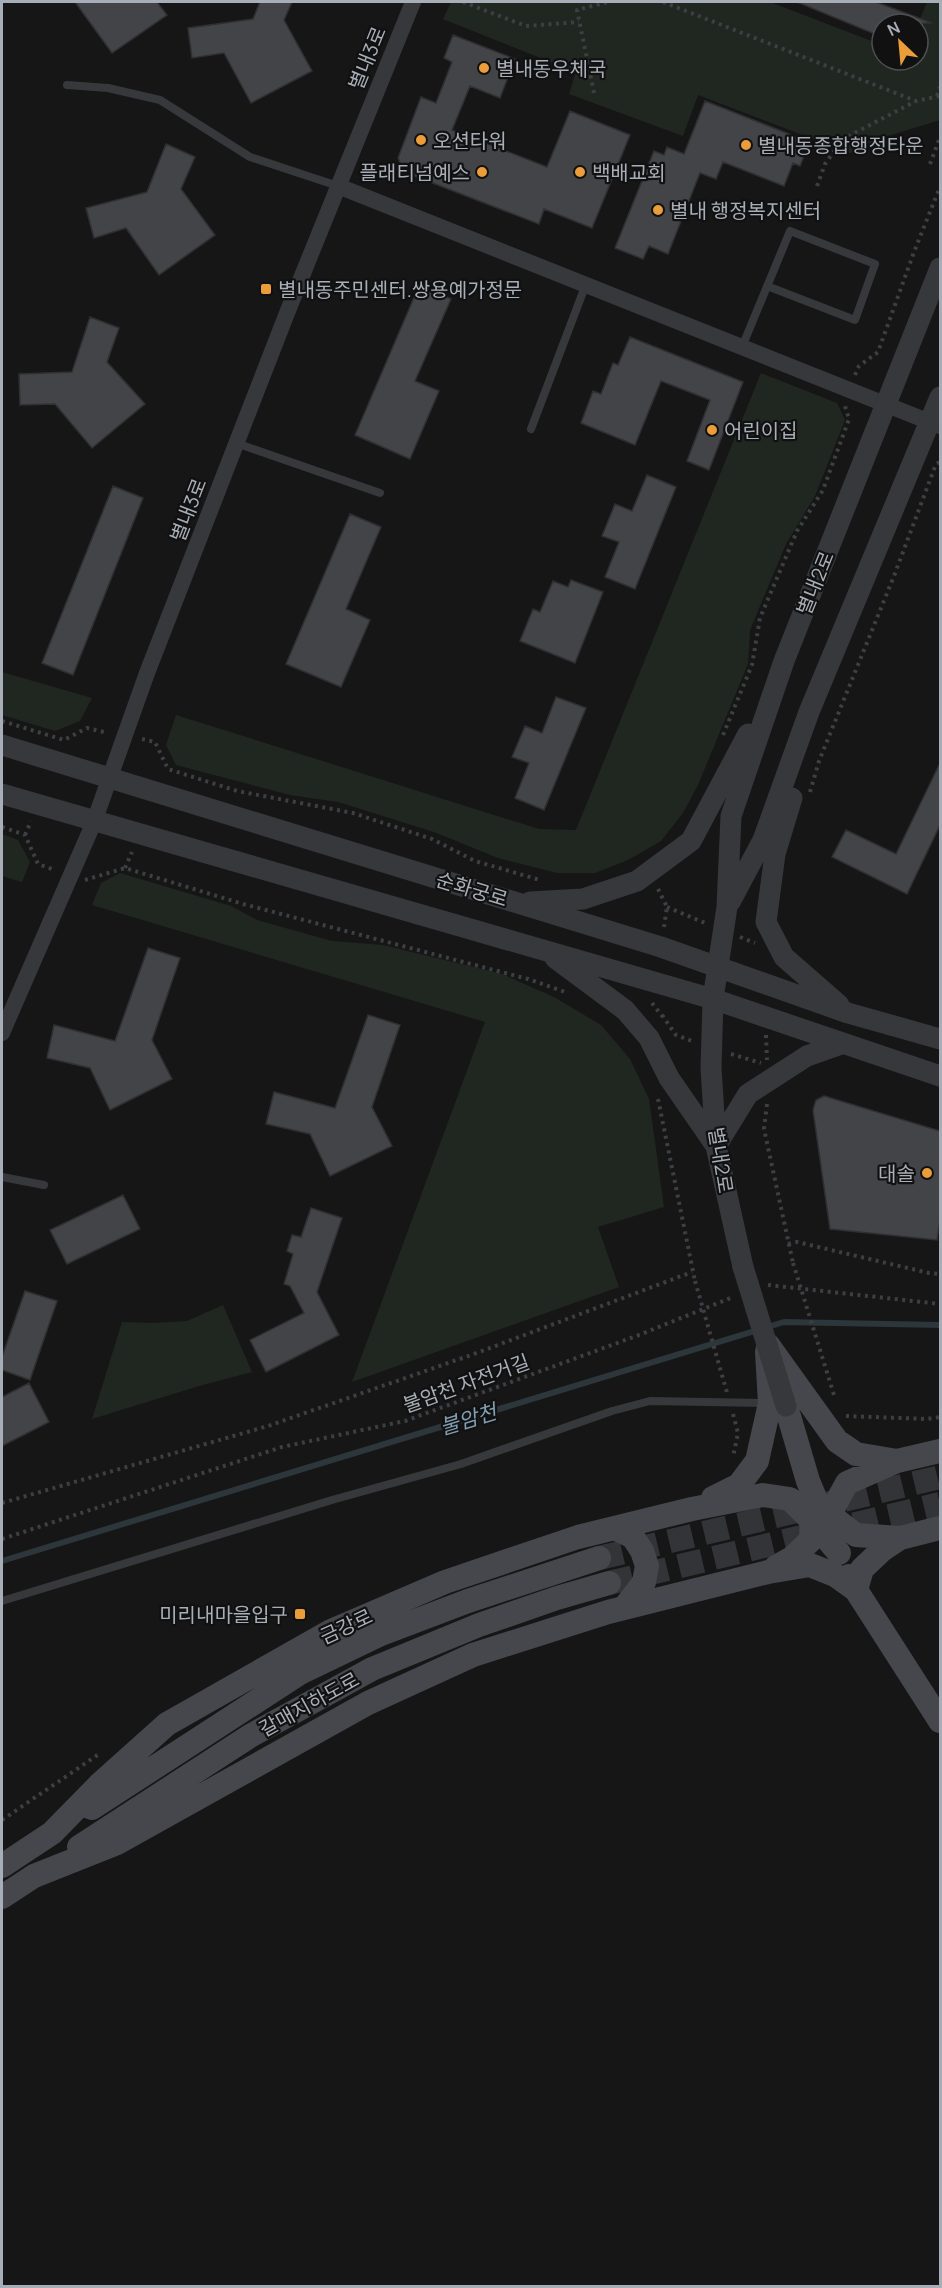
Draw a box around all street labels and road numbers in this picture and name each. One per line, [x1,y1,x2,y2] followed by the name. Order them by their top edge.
[342,22,392,94] street label: 별내3로
[164,474,212,546] street label: 별내3로
[790,547,840,619] street label: 별내2로
[433,865,511,913] street label: 순화궁로
[702,1125,740,1195] street label: 별내2로
[400,1349,532,1417] street label: 불암천 자전거길
[315,1602,377,1650] street label: 금강로
[254,1665,364,1743] street label: 갈매지하도로

